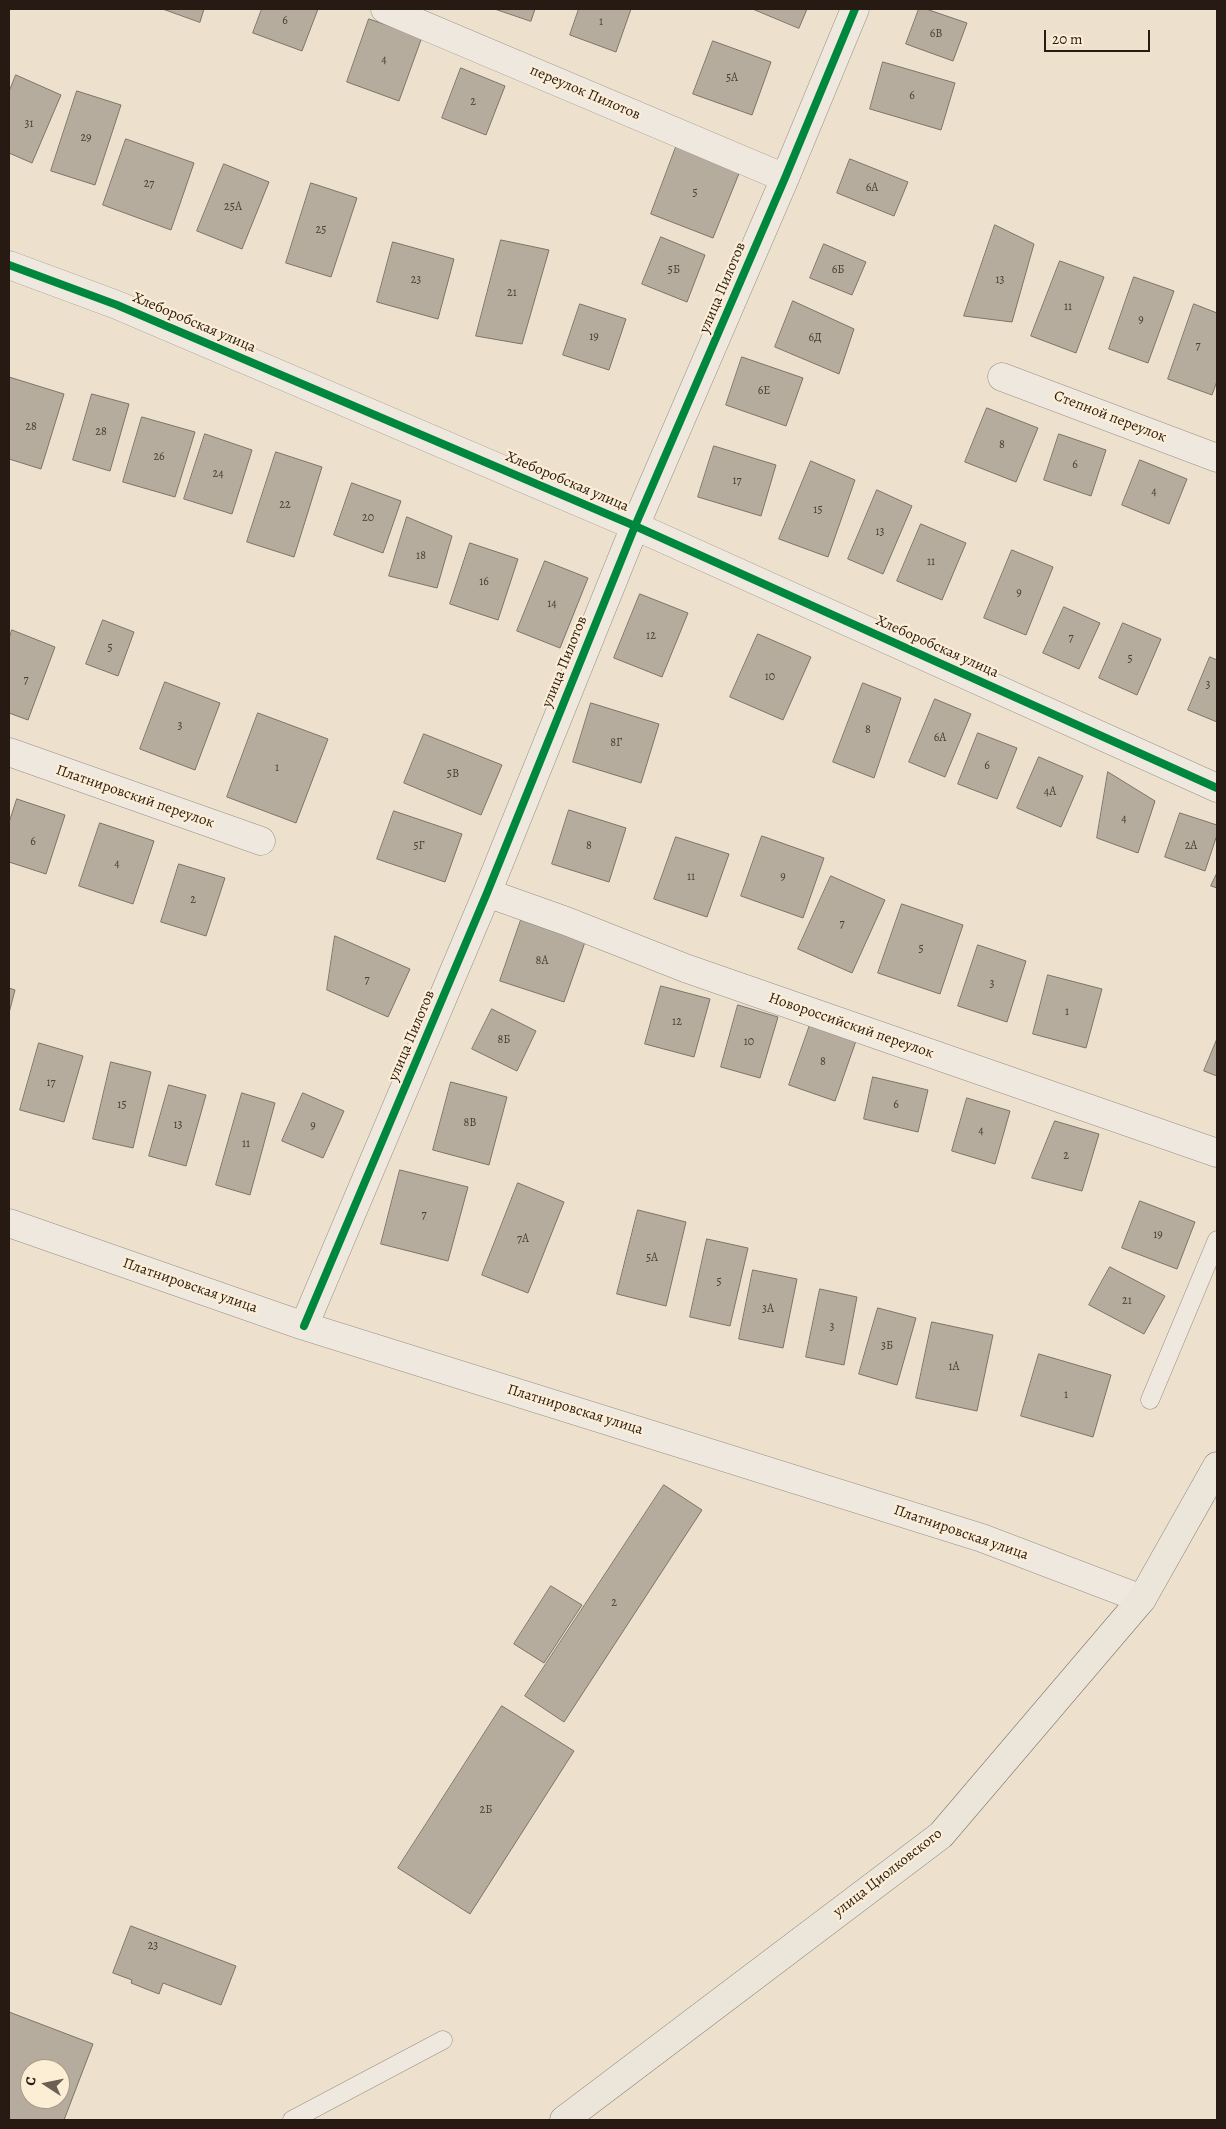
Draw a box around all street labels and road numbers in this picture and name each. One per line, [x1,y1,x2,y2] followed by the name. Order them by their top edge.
[527,62,643,124] street label: переулок Пилотов
[696,240,750,336] street label: улица Пилотов
[130,289,258,357] street label: Хлеборобская улица
[1051,387,1169,447] street label: Степной переулок
[503,448,631,516] street label: Хлеборобская улица
[873,612,1001,682] street label: Хлеборобская улица
[538,614,592,710] street label: улица Пилотов
[53,761,217,833] street label: Платнировский переулок
[385,988,439,1084] street label: улица Пилотов
[766,989,936,1063] street label: Новороссийский переулок
[120,1255,260,1317] street label: Платнировская улица
[505,1381,645,1439] street label: Платнировская улица
[891,1502,1031,1564] street label: Платнировская улица
[830,1825,946,1921] street label: улица Циолковского

